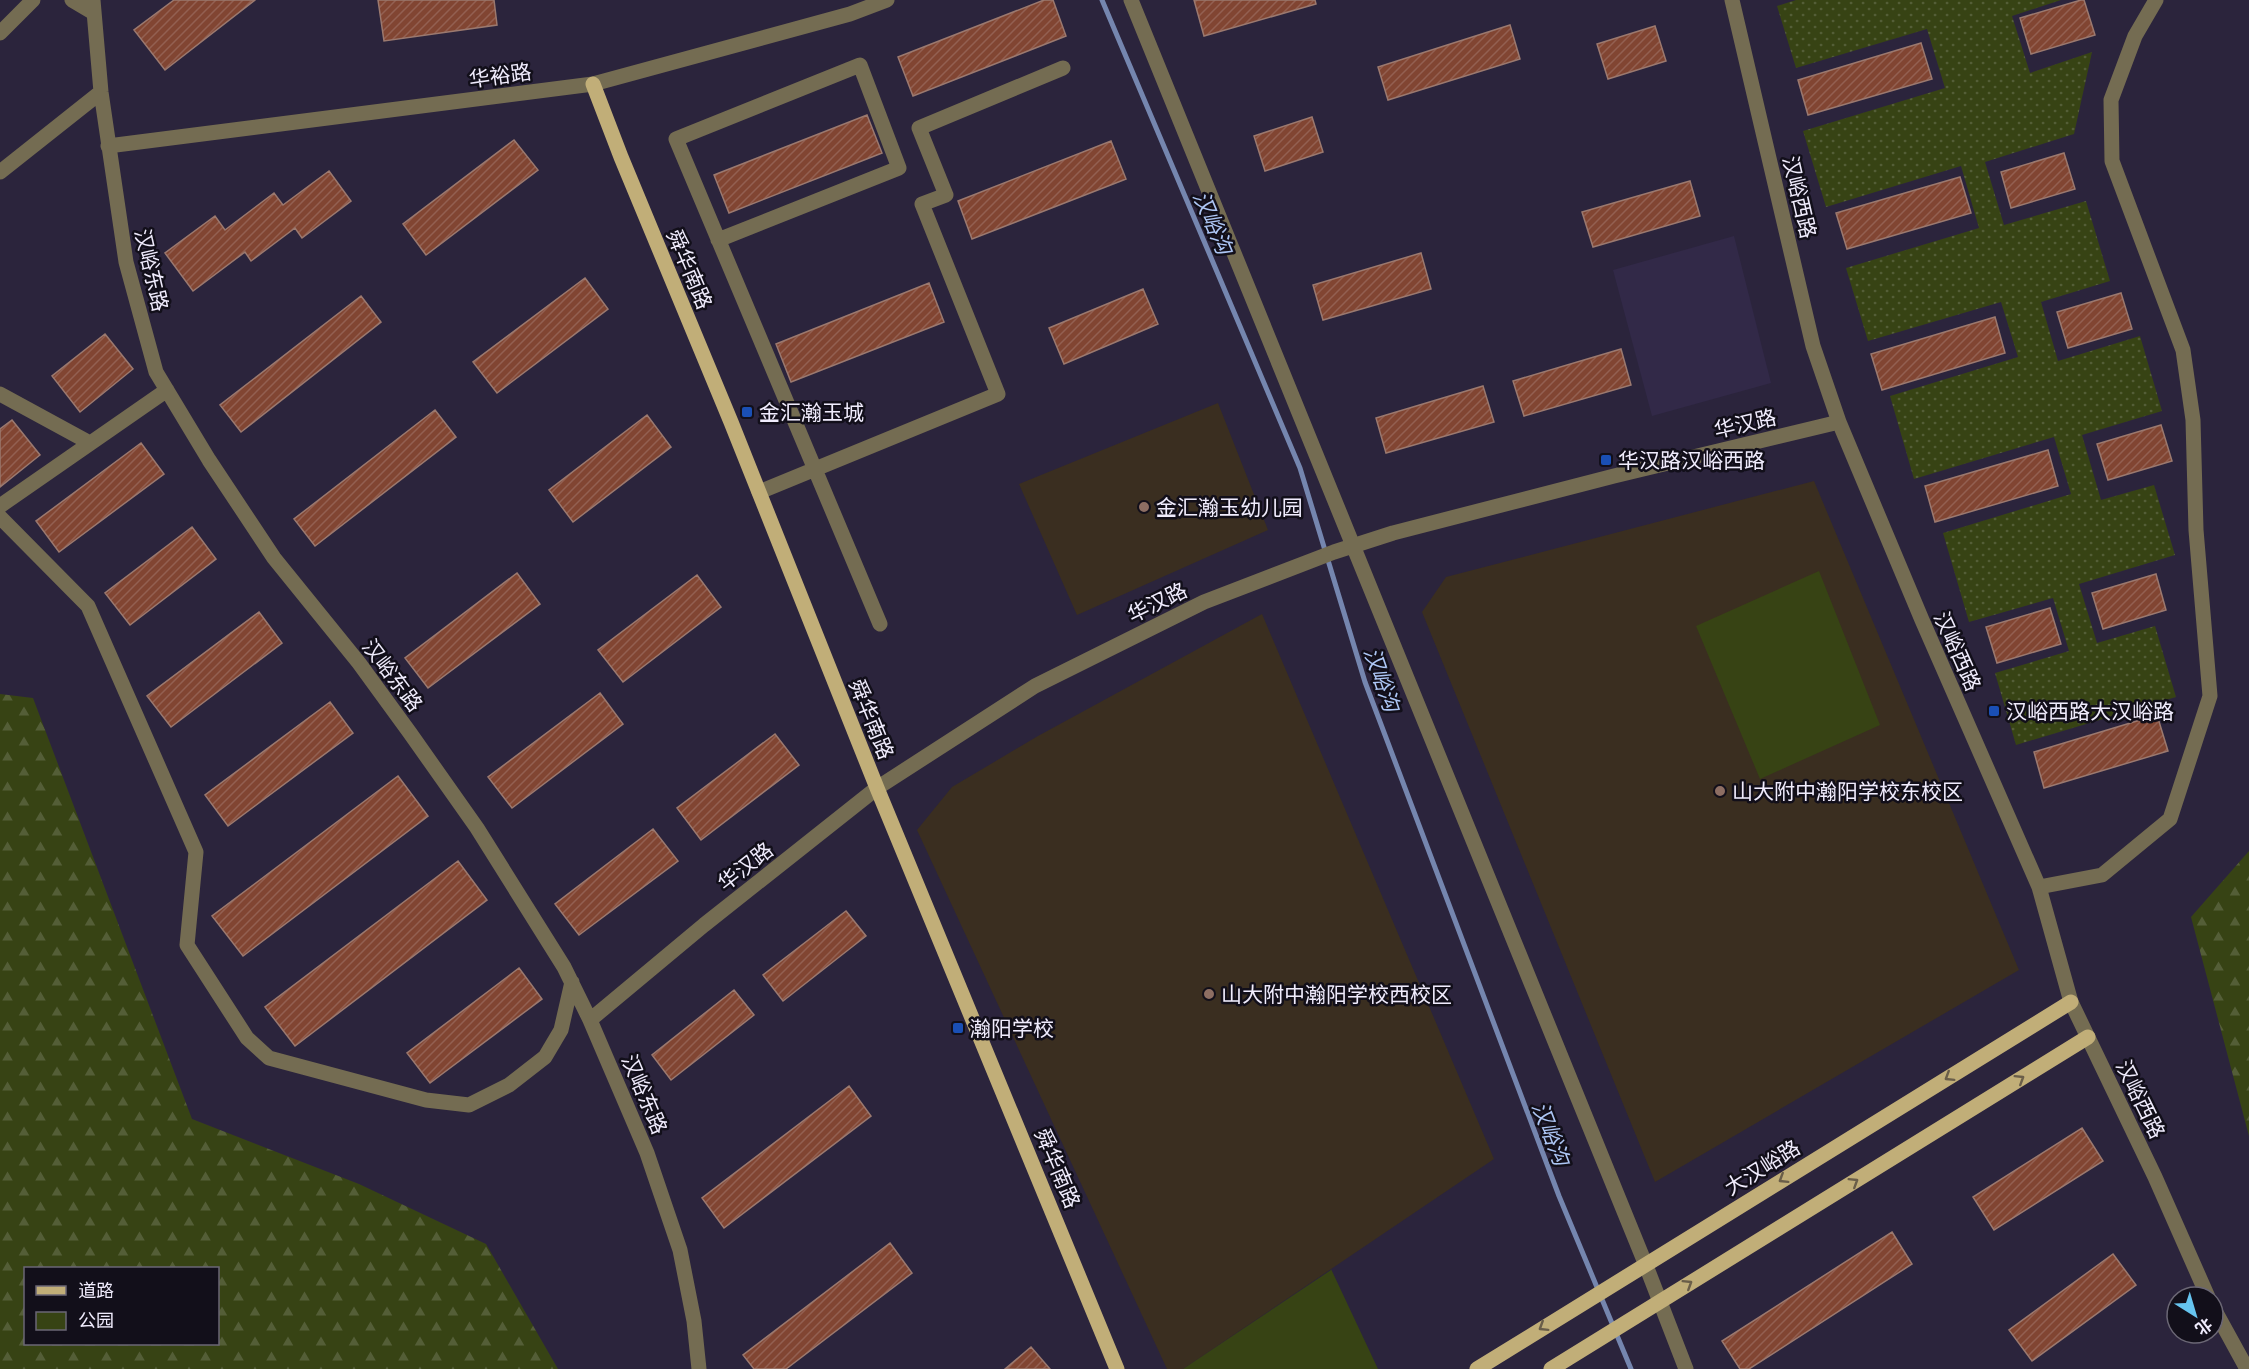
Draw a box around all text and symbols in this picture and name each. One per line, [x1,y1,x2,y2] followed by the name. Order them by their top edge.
[467,57,533,93] street label: 华裕路
[1777,153,1823,241] street label: 汉峪西路
[1187,186,1241,260] water label: 汉峪沟
[661,225,719,313] street label: 舜华南路
[129,226,175,314] street label: 汉峪东路
[759,398,864,426] place label: 金汇瀚玉城
[1711,402,1779,444] street label: 华汉路
[740,405,754,419] marker: 金汇瀚玉城
[1618,446,1765,474] place label: 华汉路汉峪西路
[1599,453,1613,467] marker: 华汉路汉峪西路
[1156,493,1303,521] place label: 金汇瀚玉幼儿园
[1137,500,1151,514] marker: 金汇瀚玉幼儿园
[1123,576,1191,628] street label: 华汉路
[1928,607,1988,695] street label: 汉峪西路
[357,633,429,717] street label: 汉峪东路
[1358,643,1409,717] water label: 汉峪沟
[843,675,901,763] street label: 舜华南路
[2006,697,2174,725] place label: 汉峪西路大汉峪路
[1987,704,2001,718] marker: 汉峪西路大汉峪路
[1732,777,1963,805] place label: 山大附中瀚阳学校东校区
[1713,784,1727,798] marker: 山大附中瀚阳学校东校区
[712,836,778,896] street label: 华汉路
[1221,980,1452,1008] place label: 山大附中瀚阳学校西校区
[1202,987,1216,1001] marker: 山大附中瀚阳学校西校区
[970,1014,1054,1042] place label: 瀚阳学校
[951,1021,965,1035] marker: 瀚阳学校
[616,1050,674,1138] street label: 汉峪东路
[2110,1055,2172,1143] street label: 汉峪西路
[1945,1069,1955,1081] one-way arrow
[2014,1075,2024,1087] one-way arrow
[1526,1097,1579,1171] water label: 汉峪沟
[1029,1124,1087,1212] street label: 舜华南路
[1719,1133,1805,1201] street label: 大汉峪路
[1779,1171,1789,1183] one-way arrow
[1848,1177,1858,1189] one-way arrow
[24,1267,219,1345] legend
[78,1278,114,1302] text: 道路
[1682,1280,1692,1292] one-way arrow
[2165,1285,2225,1345] north arrow
[78,1308,114,1332] text: 公园
[2191,1313,2217,1341] text: 北
[1539,1320,1549,1332] one-way arrow

